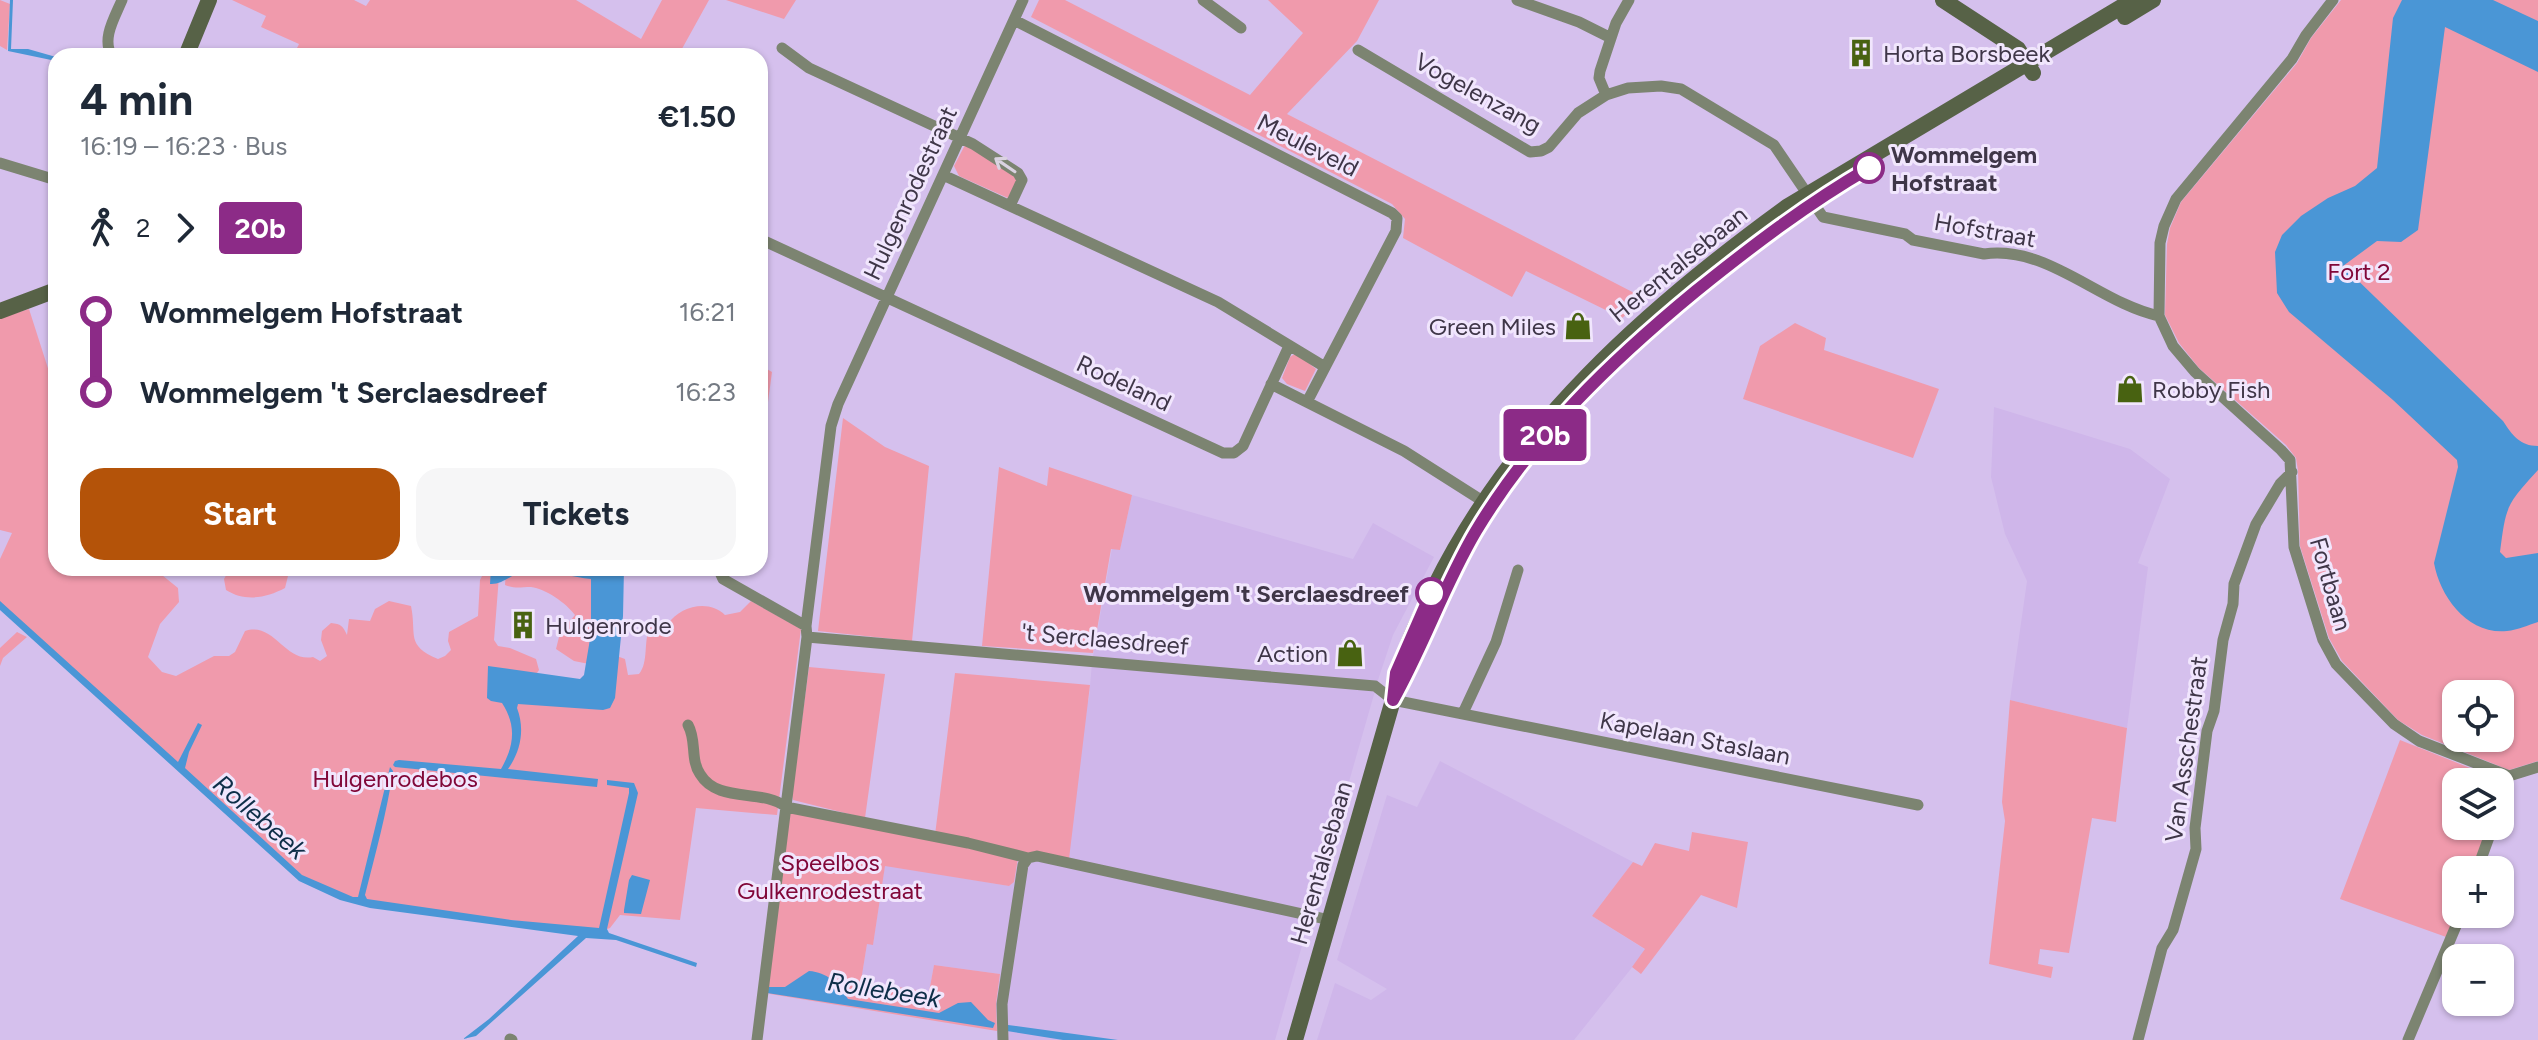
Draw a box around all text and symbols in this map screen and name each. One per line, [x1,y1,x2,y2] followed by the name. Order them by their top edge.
[1846,38,1876,68] building icon: Horta Borsbeek
[1883,39,2050,68] place label: Horta Borsbeek
[1410,46,1546,140] street label: Vogelenzang
[80,73,193,126] text: 4 min
[658,98,736,135] text: €1.50
[857,101,963,285] street label: Hulgenrodestraat
[1253,107,1363,183] street label: Meuleveld
[80,130,287,162] text: 16:19 – 16:23 · Bus
[1891,140,2037,197] place label: Wommelgem Hofstraat
[1854,153,1884,183] marker: Wommelgem Hofstraat
[994,156,1017,172] one-way arrow
[1603,200,1753,328] street label: Herentalsebaan
[80,206,124,250] icon: walk
[163,206,207,250] icon: forward
[1932,207,2038,253] street label: Hofstraat
[235,211,286,245] text: 20b
[136,212,151,244] text: 2
[2327,257,2391,286] park label: Fort 2
[140,294,463,331] text: Wommelgem Hofstraat
[679,296,736,328] text: 16:21
[1563,311,1593,341] shop icon: Green Miles
[1429,312,1556,341] place label: Green Miles
[1072,348,1176,418] street label: Rodeland
[140,374,547,411] text: Wommelgem 't Serclaesdreef
[2115,374,2145,404] shop icon: Robby Fish
[2152,375,2270,404] place label: Robby Fish
[675,376,736,408] text: 16:23
[1499,409,1591,461] line badge: 20b
[1519,418,1571,452] text: 20b
[80,468,400,560] button: Start
[416,468,736,560] button: Tickets
[2304,534,2358,634] street label: Fortbaan
[1416,578,1446,608] marker: Wommelgem 't Serclaesdreef
[1083,579,1410,608] place label: Wommelgem 't Serclaesdreef
[508,610,538,640] building icon: Hulgenrode
[545,611,671,640] place label: Hulgenrode
[1020,617,1190,661] street label: 't Serclaesdreef
[1335,638,1365,668] shop icon: Action
[1257,639,1328,668] place label: Action
[2159,654,2213,844] street label: Van Asschestraat
[2442,680,2514,1016] map controls
[2442,680,2514,752] button: locate
[1597,705,1793,771] street label: Kapelaan Staslaan
[312,764,478,793] park label: Hulgenrodebos
[207,768,314,867] water label: Rollebeek
[2442,768,2514,840] button: layers
[1284,778,1358,948] street label: Herentalsebaan
[737,848,923,905] park label: Speelbos Gulkenrodestraat
[2442,856,2514,928] button: +
[2442,944,2514,1016] button: −
[825,965,944,1015] water label: Rollebeek

